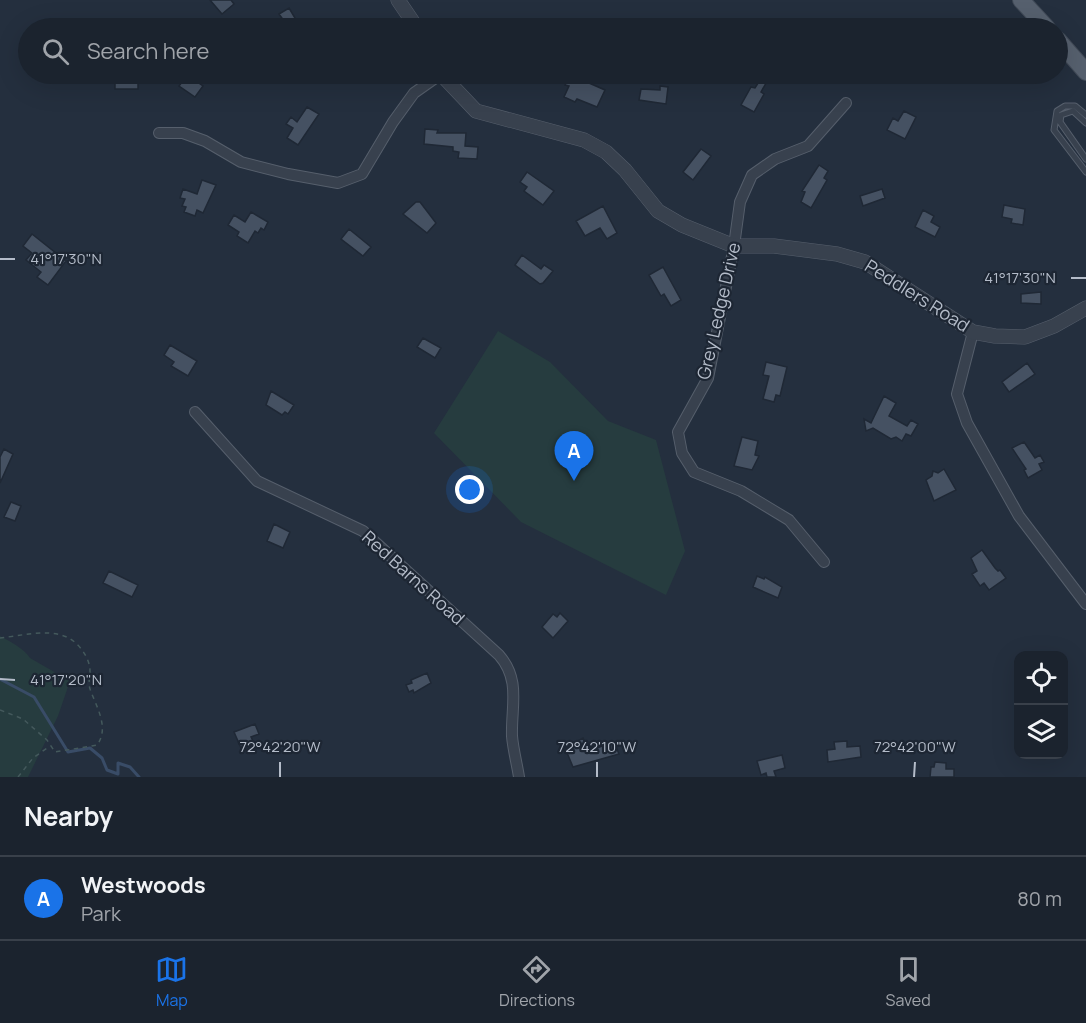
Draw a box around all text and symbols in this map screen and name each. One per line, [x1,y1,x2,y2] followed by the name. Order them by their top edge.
[18,18,1068,84] search box
[39,35,72,68] icon: search
[87,36,209,66] text: Search here
[691,240,745,382] street label: Grey Ledge Drive
[30,248,102,269] text: 41°17'30"N
[861,253,974,337] street label: Peddlers Road
[984,267,1056,288] text: 41°17'30"N
[554,432,594,481] pin: A
[455,475,484,504] your location
[357,525,470,630] street label: Red Barns Road
[1014,651,1068,759] map controls
[1014,651,1068,705] button: locate
[30,669,102,690] text: 41°17'20"N
[1014,705,1068,759] button: layers
[239,736,321,757] text: 72°42'20"W
[558,736,636,757] text: 72°42'10"W
[874,736,956,757] text: 72°42'00"W
[24,798,113,834] text: Nearby
[81,870,206,900] text: Westwoods
[37,885,50,912] text: A
[1017,885,1062,912] text: 80 m
[81,900,121,927] text: Park
[155,953,188,1011] tab: Map
[499,953,575,1011] tab: Directions
[886,953,931,1011] tab: Saved

